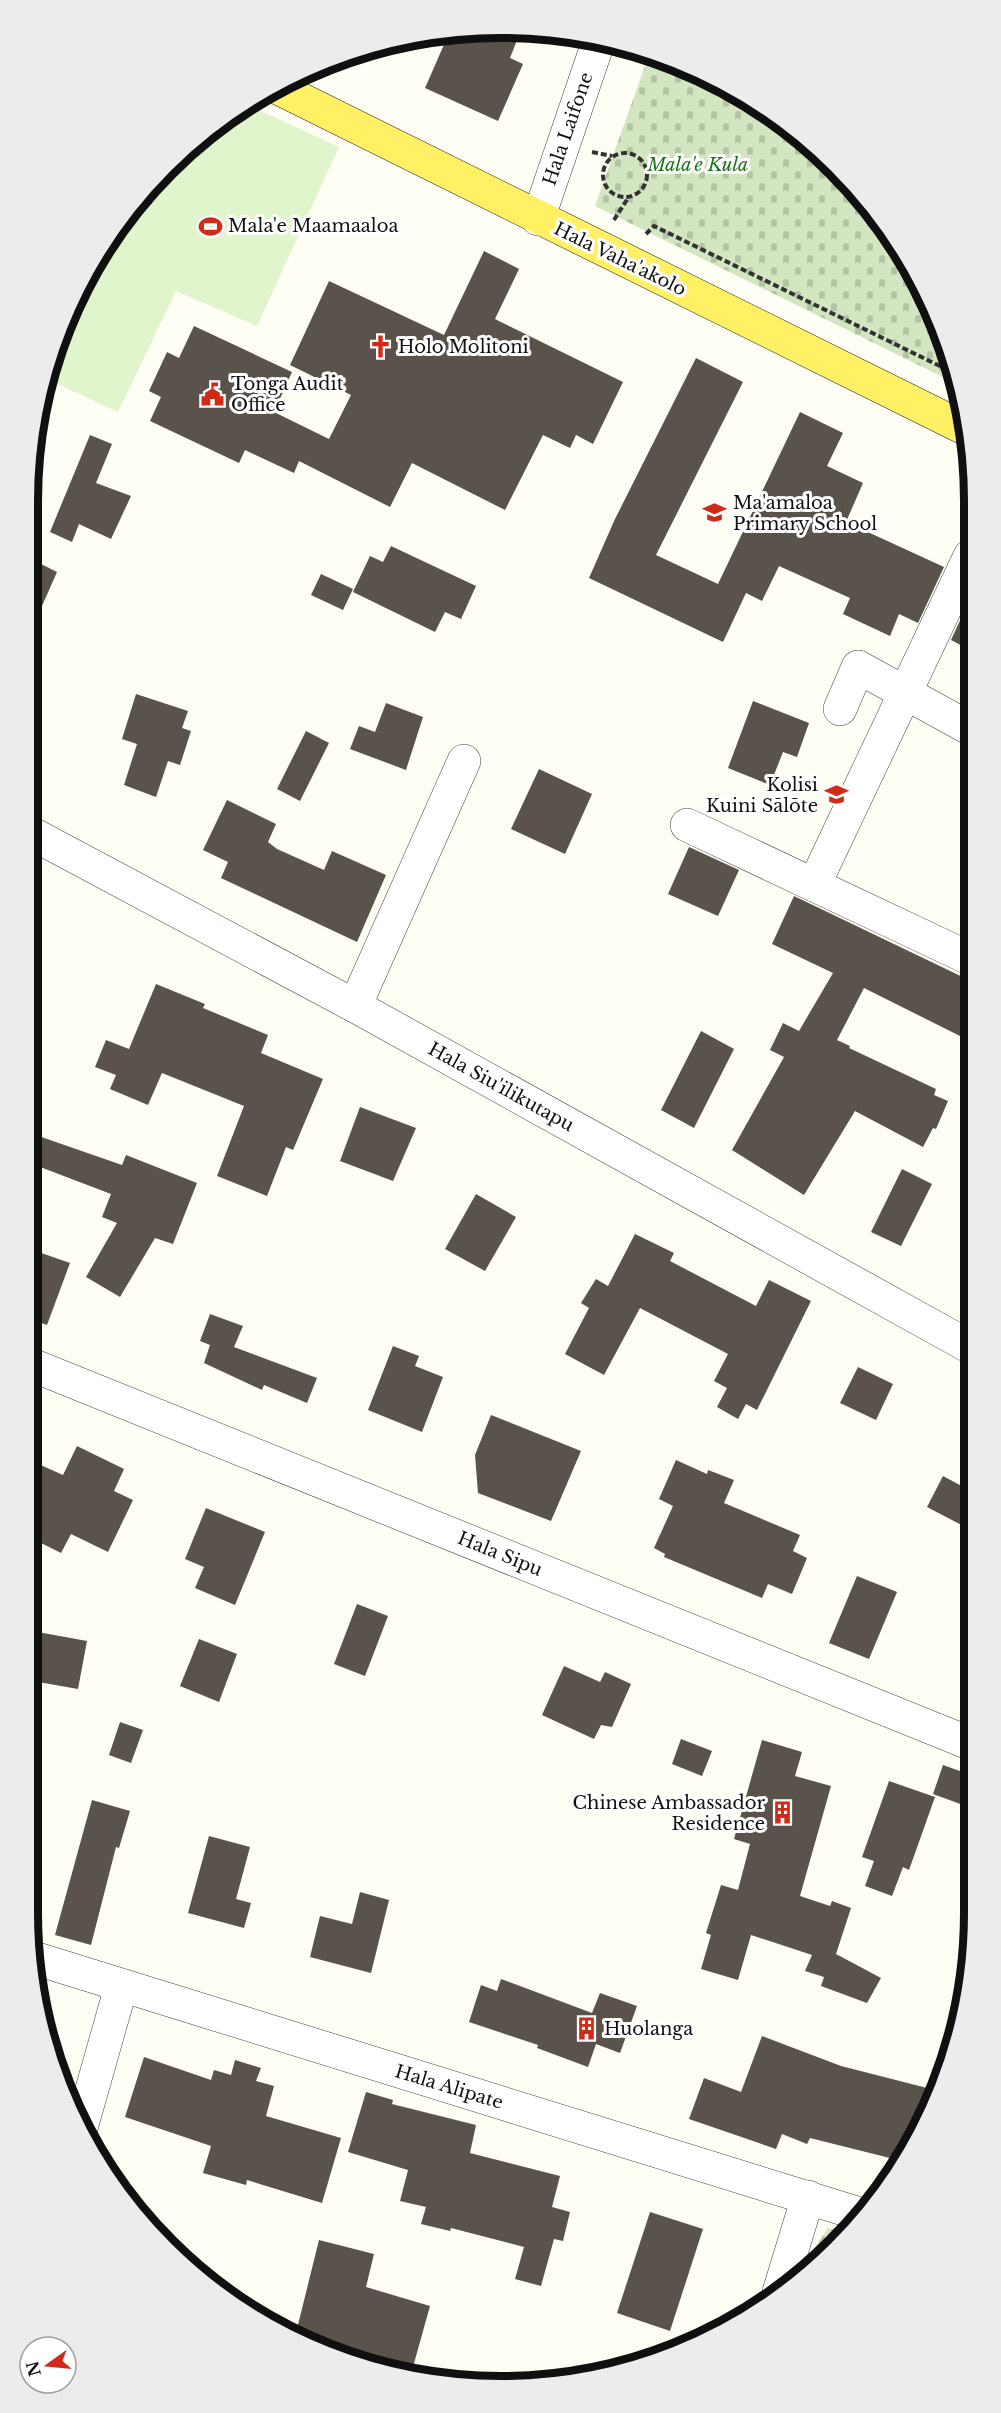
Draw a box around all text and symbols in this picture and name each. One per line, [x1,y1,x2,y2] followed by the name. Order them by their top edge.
[538,69,598,189] street label: Hala Laifone
[647,154,748,176] park label: Mala'e Kula
[197,213,223,239] sports icon: Mala'e Maamaaloa
[228,215,398,237] place label: Mala'e Maamaaloa
[550,217,690,301] street label: Hala Vaha'akolo
[367,334,393,360] church icon: Holo Molitoni
[398,336,529,358] place label: Holo Molitoni
[231,373,344,416] place label: Tonga Audit Office
[200,381,226,407] public building icon: Tonga Audit Office
[733,492,877,535] place label: Ma'amaloa Primary School
[702,500,728,526] school or university icon: Ma'amaloa Primary School
[706,774,818,817] place label: Kolisi Kuini Sālōte
[823,782,849,808] school or university icon: Kolisi Kuini Sālōte
[424,1038,578,1136] street label: Hala Siu'ilikutapu
[454,1527,546,1581] street label: Hala Sipu
[573,1792,765,1835] place label: Chinese Ambassador Residence
[770,1800,796,1826] building icon: Chinese Ambassador Residence
[573,2016,599,2042] building icon: Huolanga
[604,2018,693,2040] place label: Huolanga
[392,2060,506,2114] street label: Hala Alipate
[18,2335,78,2395] north arrow
[22,2359,45,2379] text: N

